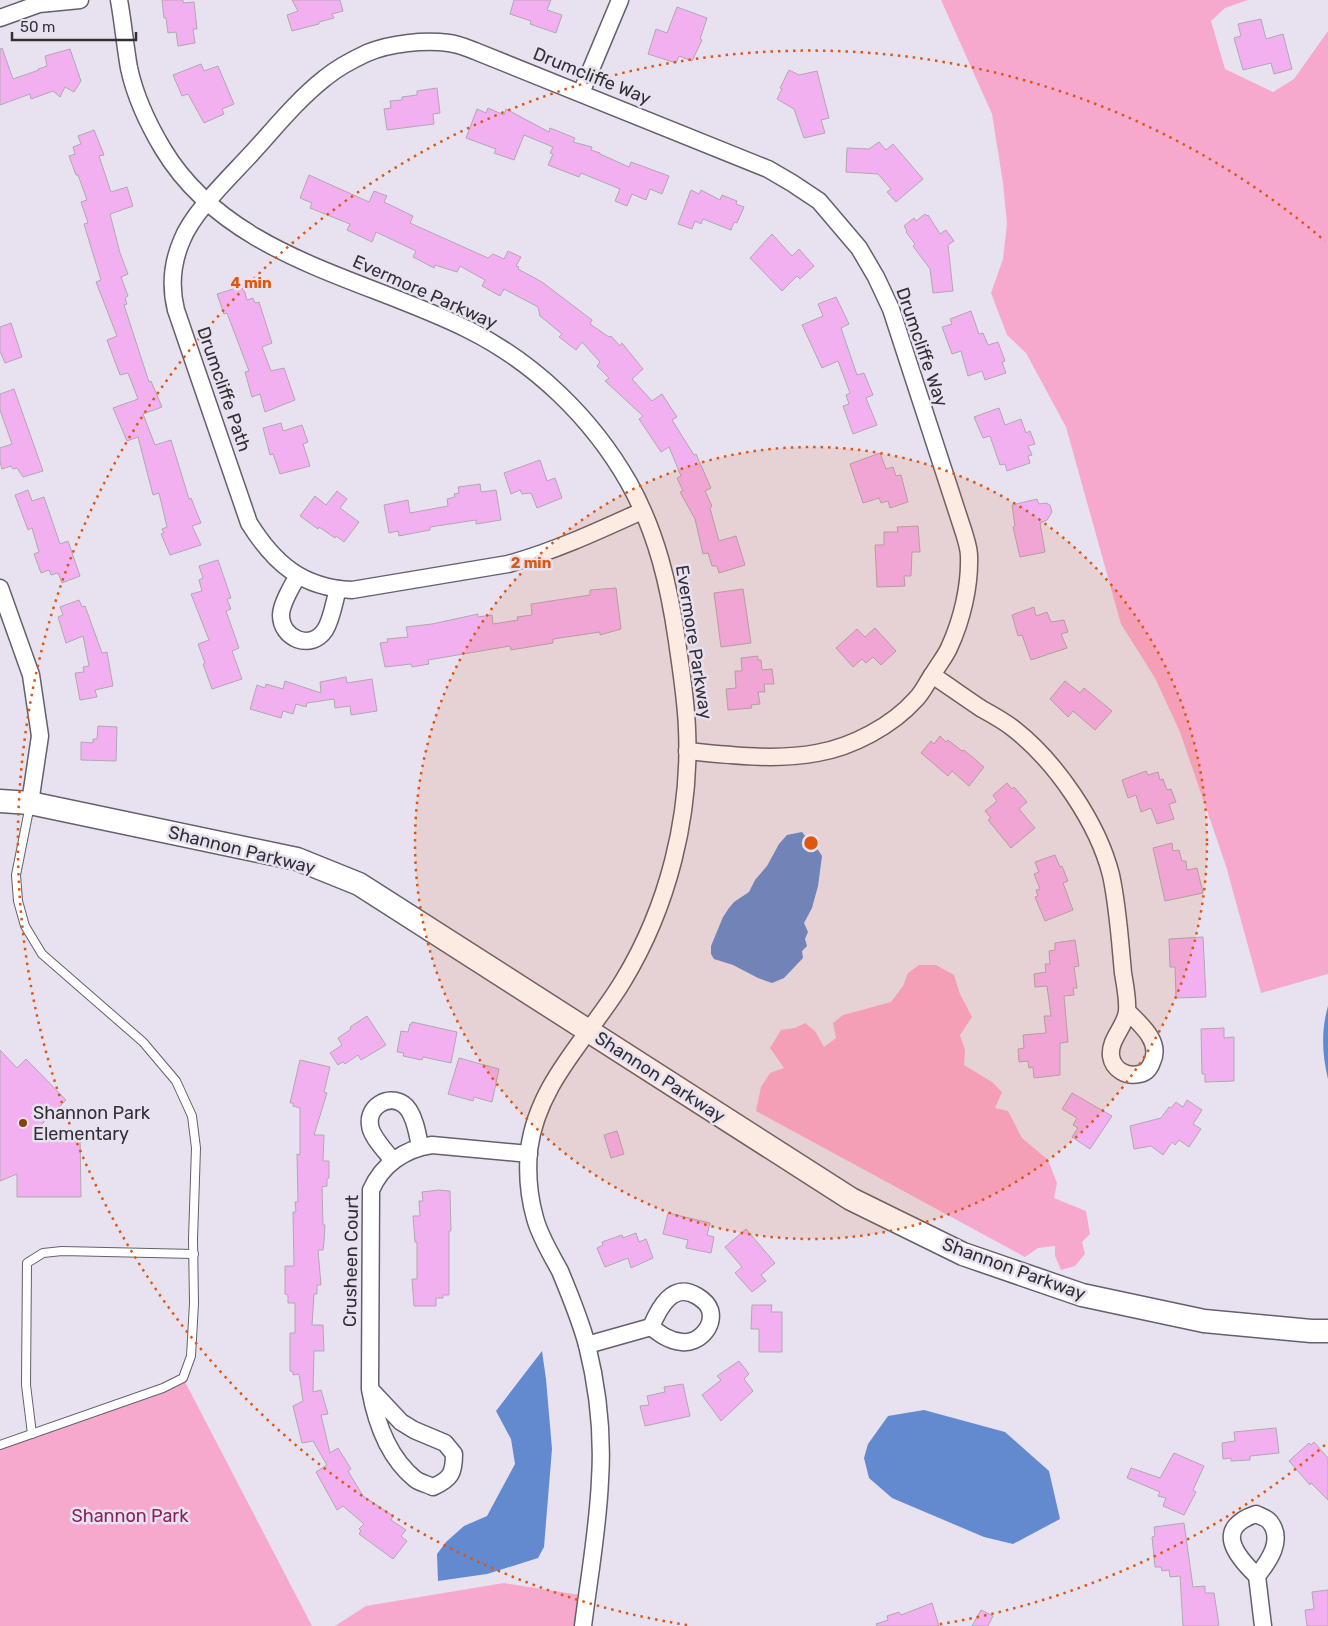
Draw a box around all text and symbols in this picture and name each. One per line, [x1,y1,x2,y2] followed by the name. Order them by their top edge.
[12,10,136,42] scale bar
[20,18,55,36] text: 50 m
[530,42,654,110] street label: Drumcliffe Way
[349,250,501,334] street label: Evermore Parkway
[230,274,272,292] text: 4 min
[891,284,953,410] street label: Drumcliffe Way
[192,324,256,454] street label: Drumcliffe Path
[511,554,551,572] text: 2 min
[671,563,717,721] street label: Evermore Parkway
[166,821,318,879] street label: Shannon Parkway
[802,834,820,852] centre of rings
[591,1027,729,1127] street label: Shannon Parkway
[33,1102,151,1145] place label: Shannon Park Elementary
[17,1117,29,1129] marker: Shannon Park Elementary
[339,1195,363,1327] street label: Crusheen Court
[939,1233,1089,1305] street label: Shannon Parkway
[71,1505,189,1527] park label: Shannon Park

